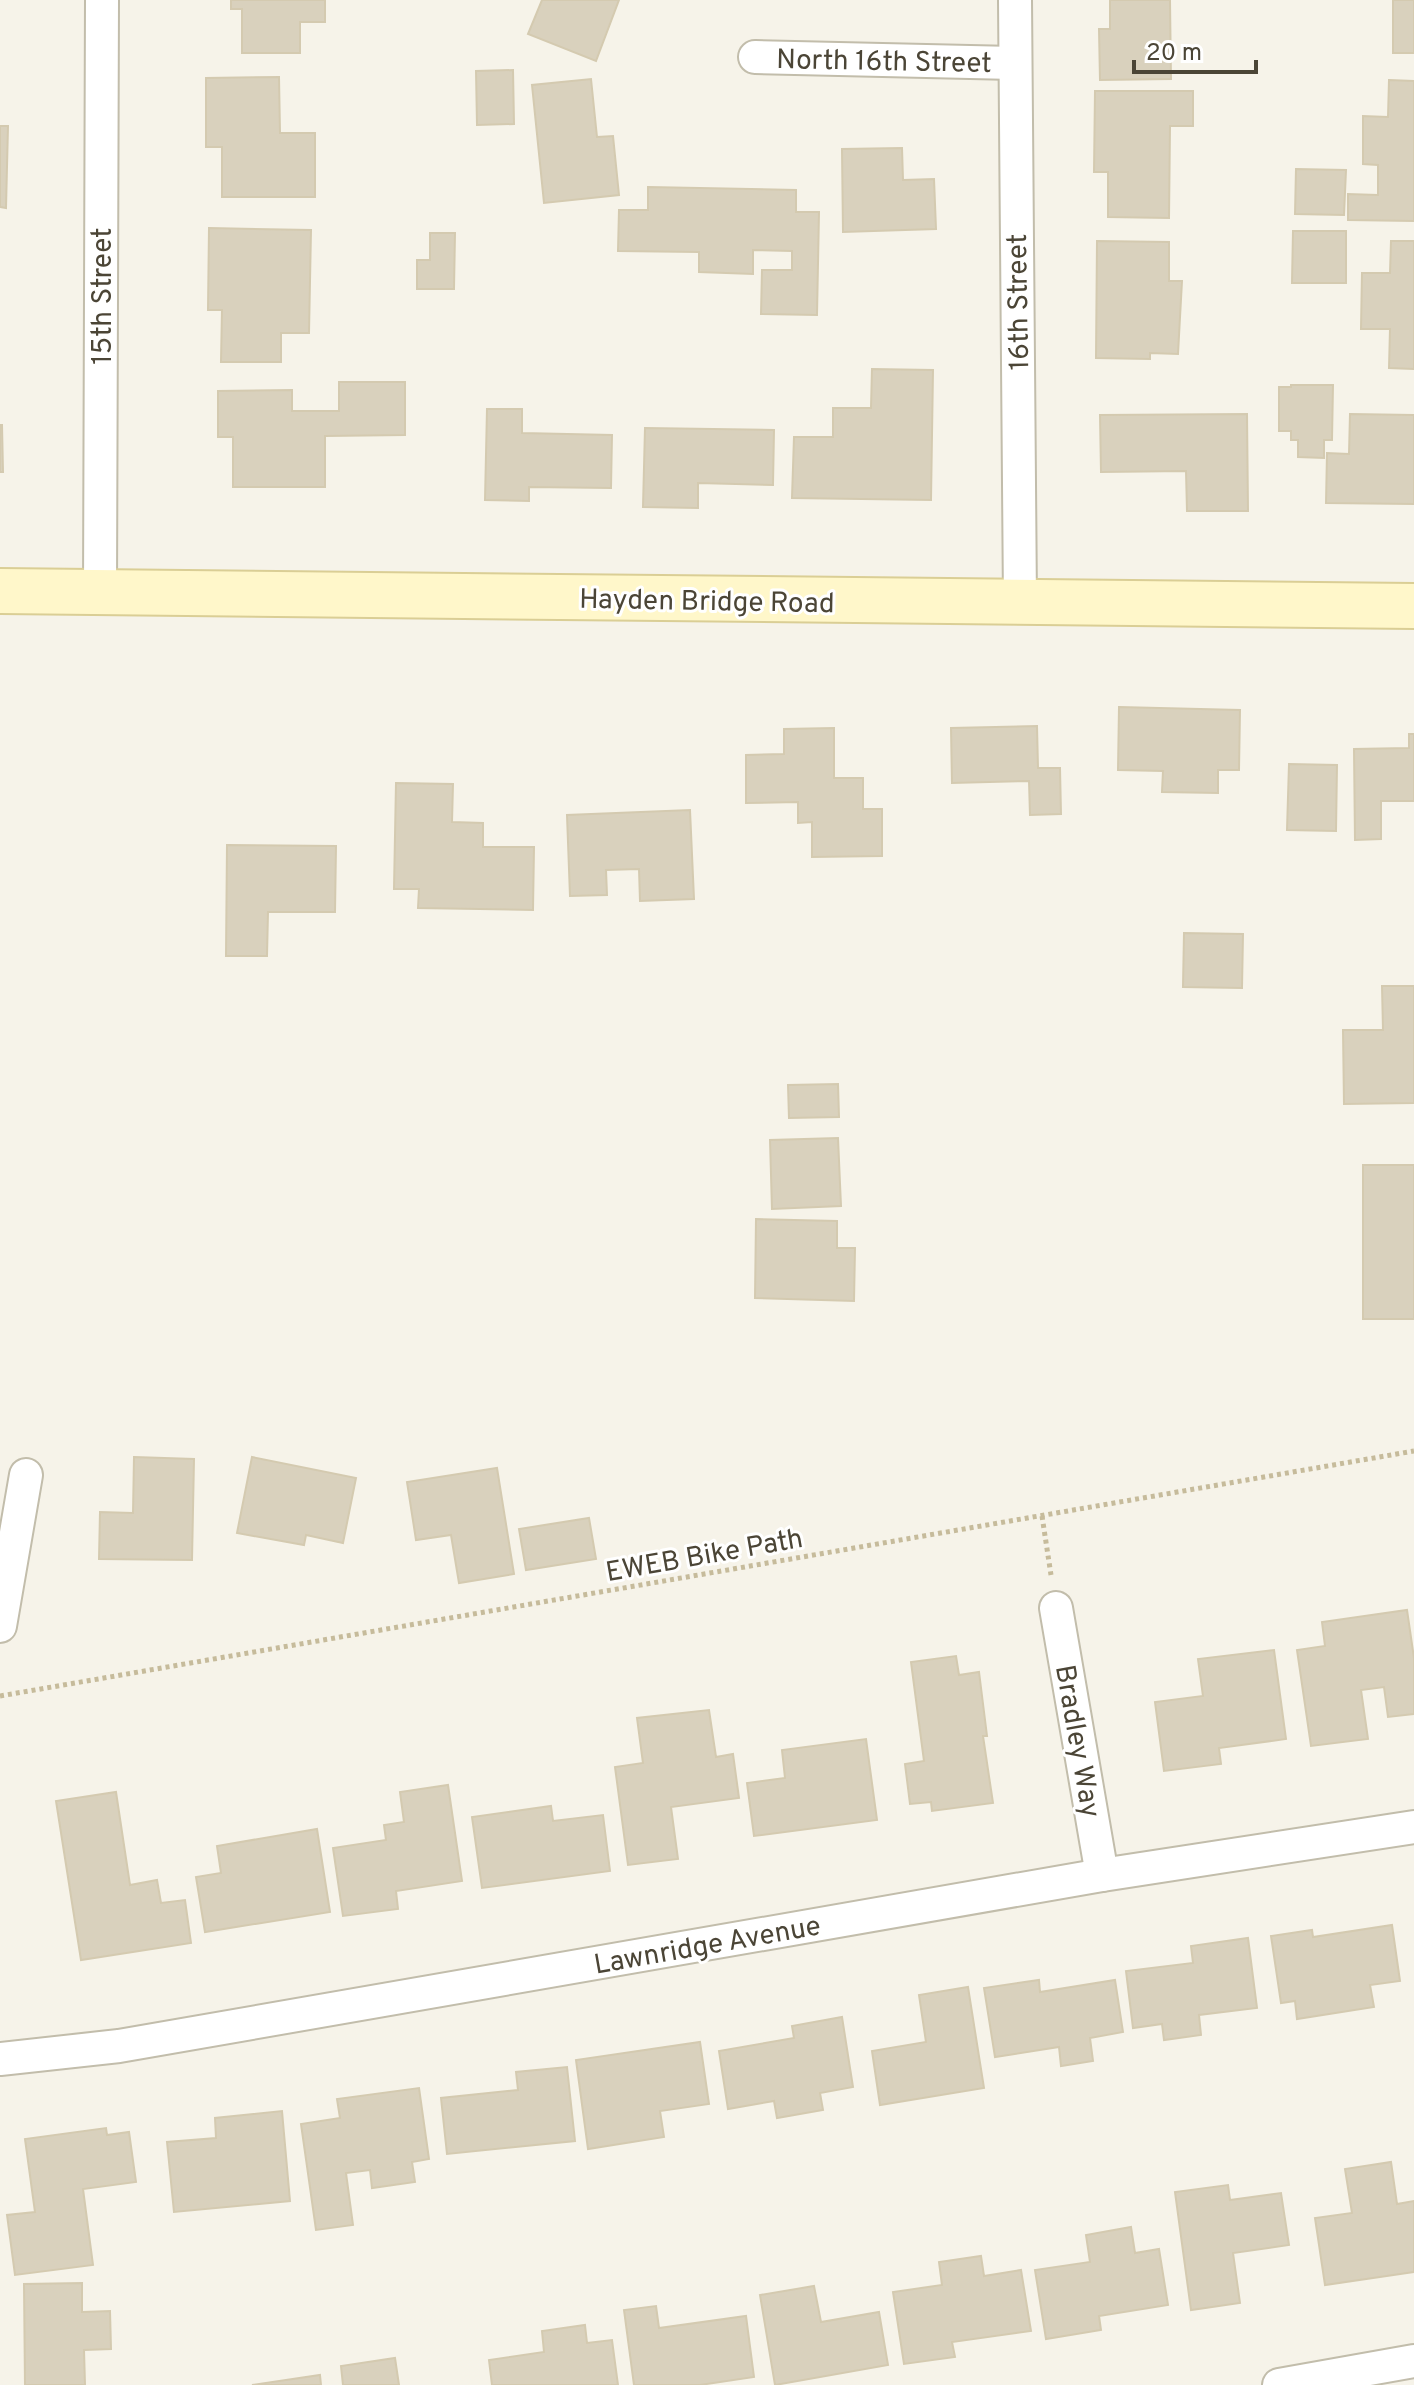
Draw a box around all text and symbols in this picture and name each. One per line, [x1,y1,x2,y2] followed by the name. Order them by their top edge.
[1134,24,1256,74] scale bar
[1146,39,1202,69] text: 20 m
[776,43,992,83] street label: North 16th Street
[86,227,122,365] street label: 15th Street
[1001,233,1039,371] street label: 16th Street
[579,583,835,623] street label: Hayden Bridge Road
[603,1522,806,1592] street label: EWEB Bike Path
[1045,1662,1107,1821] street label: Bradley Way
[591,1909,824,1985] street label: Lawnridge Avenue

